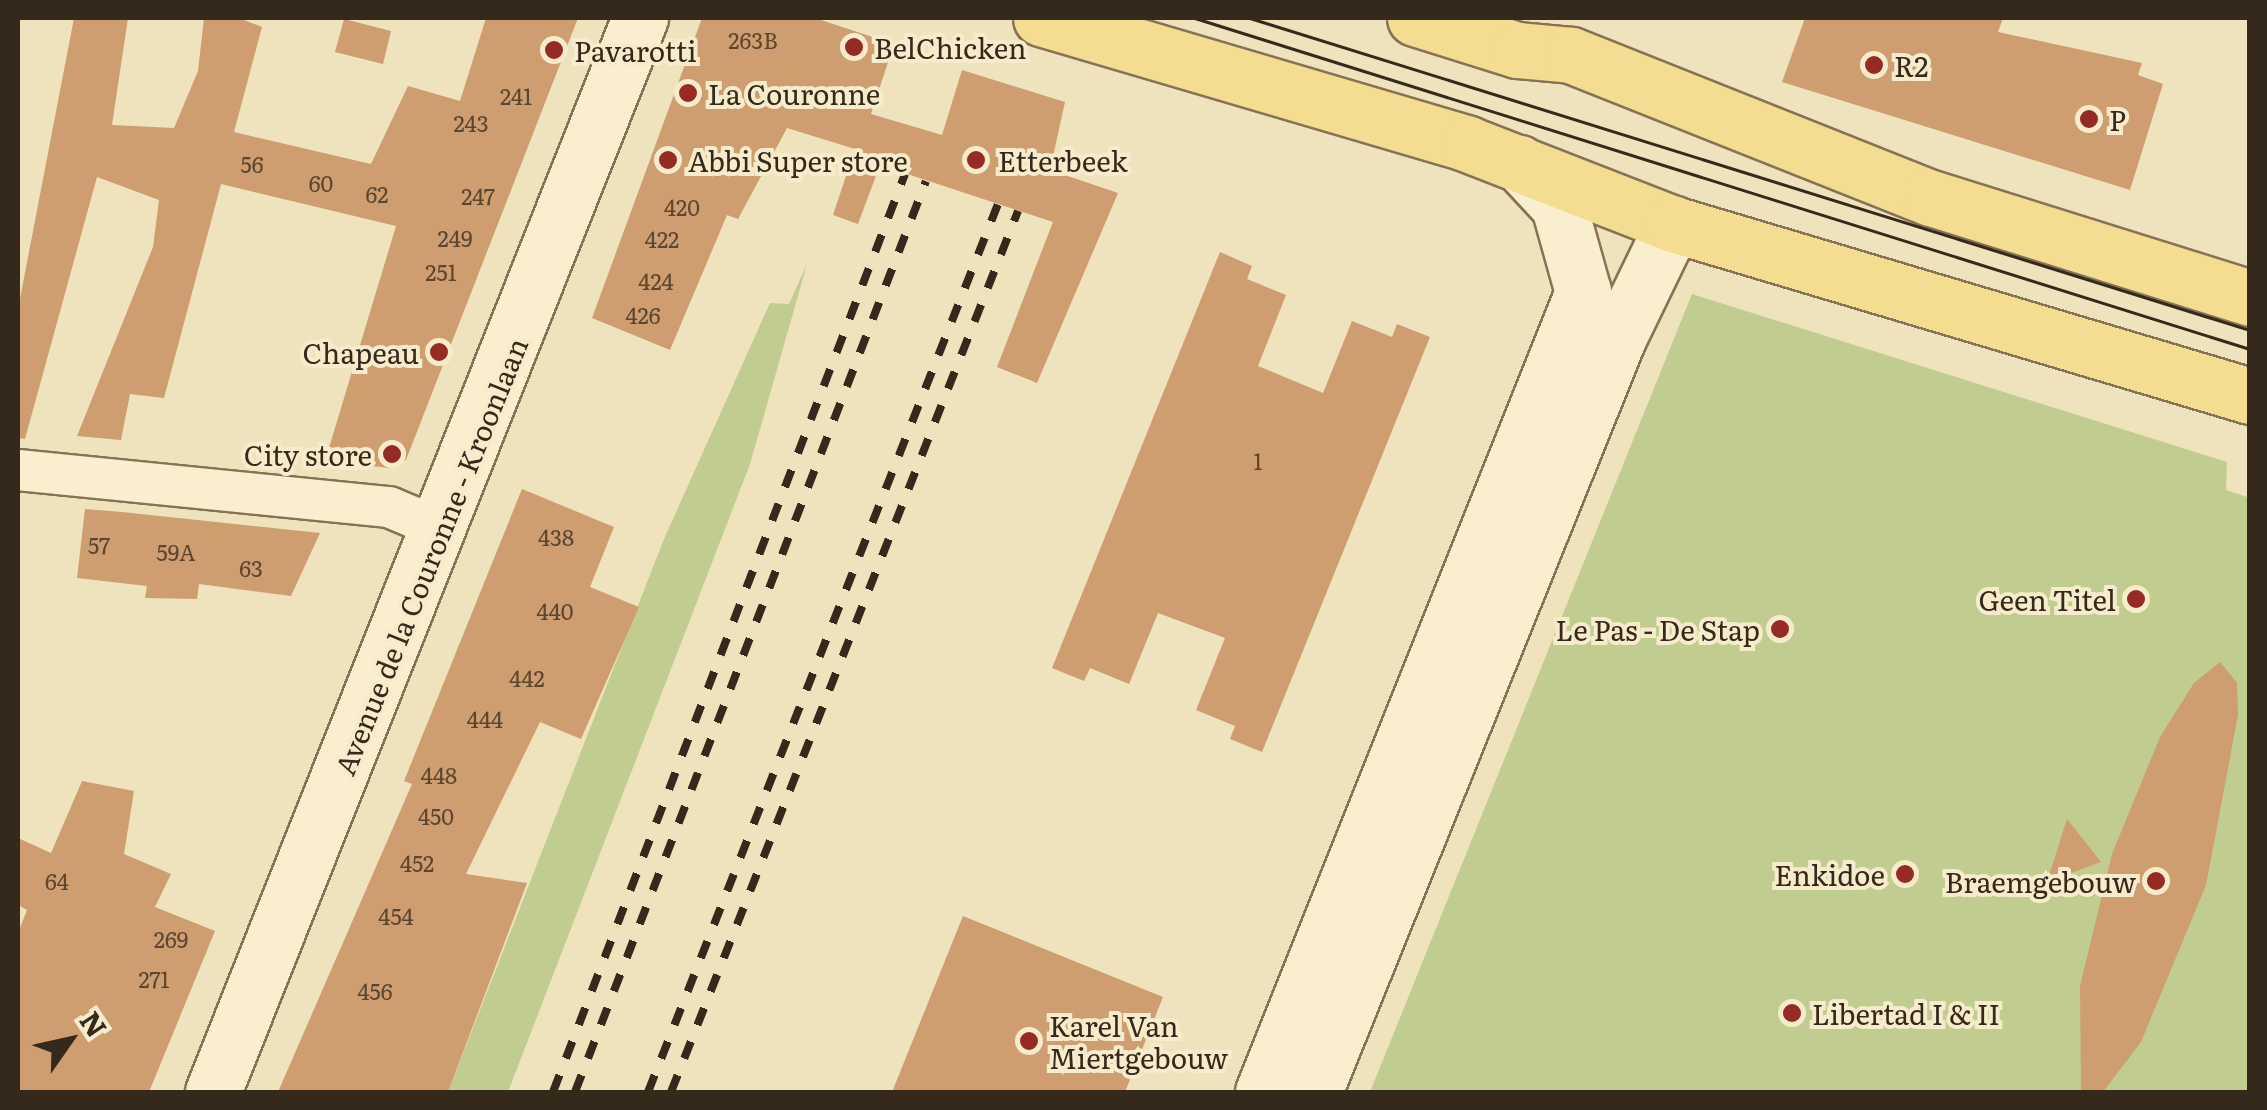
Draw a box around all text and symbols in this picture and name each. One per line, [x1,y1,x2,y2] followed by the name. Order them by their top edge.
[728,27,778,53] house number: 263B
[874,30,1026,64] place label: BelChicken
[574,33,697,67] place label: Pavarotti
[843,36,865,58] marker: BelChicken
[543,39,565,61] marker: Pavarotti
[1894,48,1928,82] place label: R2
[1863,54,1885,76] marker: R2
[708,76,880,110] place label: La Couronne
[677,82,699,104] marker: La Couronne
[500,83,532,109] house number: 241
[2109,102,2126,136] place label: P
[2078,108,2100,130] marker: P
[453,110,489,136] house number: 243
[688,143,908,177] place label: Abbi Super store
[998,143,1128,177] place label: Etterbeek
[963,147,989,173] marker: Etterbeek
[657,149,679,171] marker: Abbi Super store
[241,151,263,177] house number: 56
[309,170,333,196] house number: 60
[366,181,388,207] house number: 62
[461,183,495,209] house number: 247
[664,194,700,220] house number: 420
[438,225,472,251] house number: 249
[645,226,679,252] house number: 422
[425,259,457,285] house number: 251
[638,268,674,294] house number: 424
[625,302,661,328] house number: 426
[327,332,533,780] street label: Avenue de la Couronne - Kroonlaan
[302,335,419,369] place label: Chapeau
[428,341,450,363] marker: Chapeau
[244,437,372,471] place label: City store
[381,443,403,465] marker: City store
[1254,448,1262,474] house number: 1
[538,524,574,550] house number: 438
[88,532,110,558] house number: 57
[157,539,195,565] house number: 59A
[239,555,263,581] house number: 63
[1978,582,2116,616] place label: Geen Titel
[2125,588,2147,610] marker: Geen Titel
[537,598,573,624] house number: 440
[1555,612,1760,646] place label: Le Pas - De Stap
[1769,618,1791,640] marker: Le Pas - De Stap
[509,665,545,691] house number: 442
[467,706,503,732] house number: 444
[421,762,457,788] house number: 448
[418,803,454,829] house number: 450
[400,850,434,876] house number: 452
[1774,857,1885,891] place label: Enkidoe
[1894,863,1916,885] marker: Enkidoe
[1945,864,2136,898] place label: Braemgebouw
[45,868,69,894] house number: 64
[2145,870,2167,892] marker: Braemgebouw
[378,903,414,929] house number: 454
[154,926,188,952] house number: 269
[138,966,170,992] house number: 271
[357,978,393,1004] house number: 456
[20,990,120,1090] north arrow
[1812,996,2000,1030] place label: Libertad I & II
[71,1002,119,1045] text: N
[1781,1002,1803,1024] marker: Libertad I & II
[1049,1008,1228,1074] place label: Karel Van Miertgebouw
[1018,1030,1040,1052] marker: Karel Van Miertgebouw

